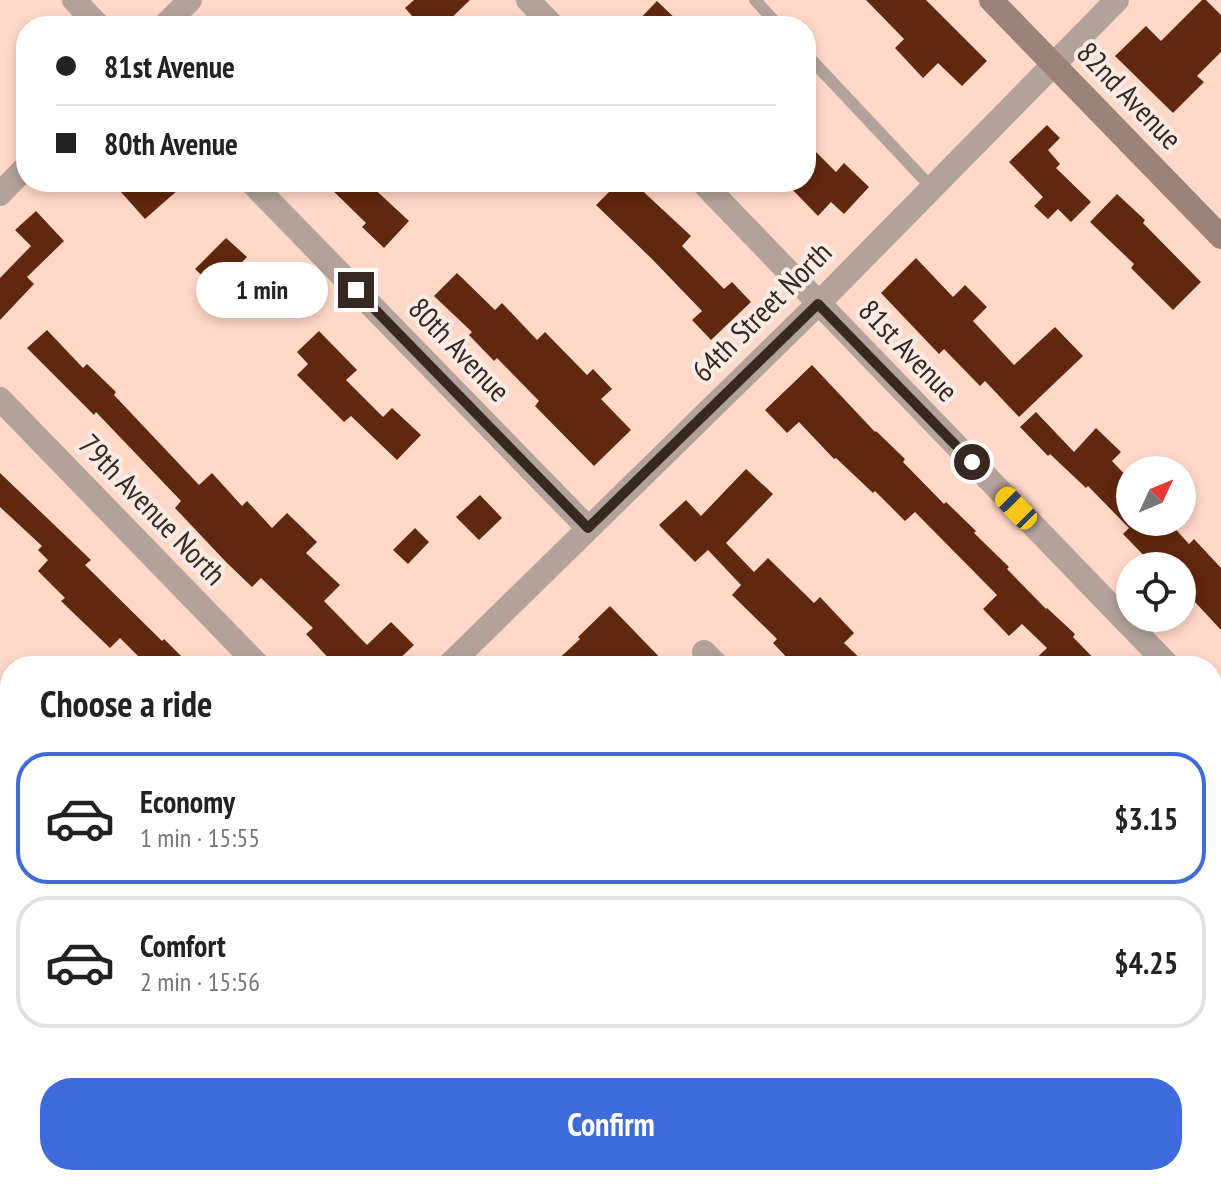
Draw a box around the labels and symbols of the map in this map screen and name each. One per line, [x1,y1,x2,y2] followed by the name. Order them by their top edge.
[1069,33,1191,157] street label: 82nd Avenue
[683,233,839,389] street label: 64th Street North
[196,262,328,318] callout: 1 min
[338,272,374,308] route end
[401,289,519,409] street label: 80th Avenue
[851,291,967,409] street label: 81st Avenue
[71,425,235,593] street label: 79th Avenue North
[954,444,990,480] route start
[1116,456,1196,536] north arrow
[991,482,1041,534] car

